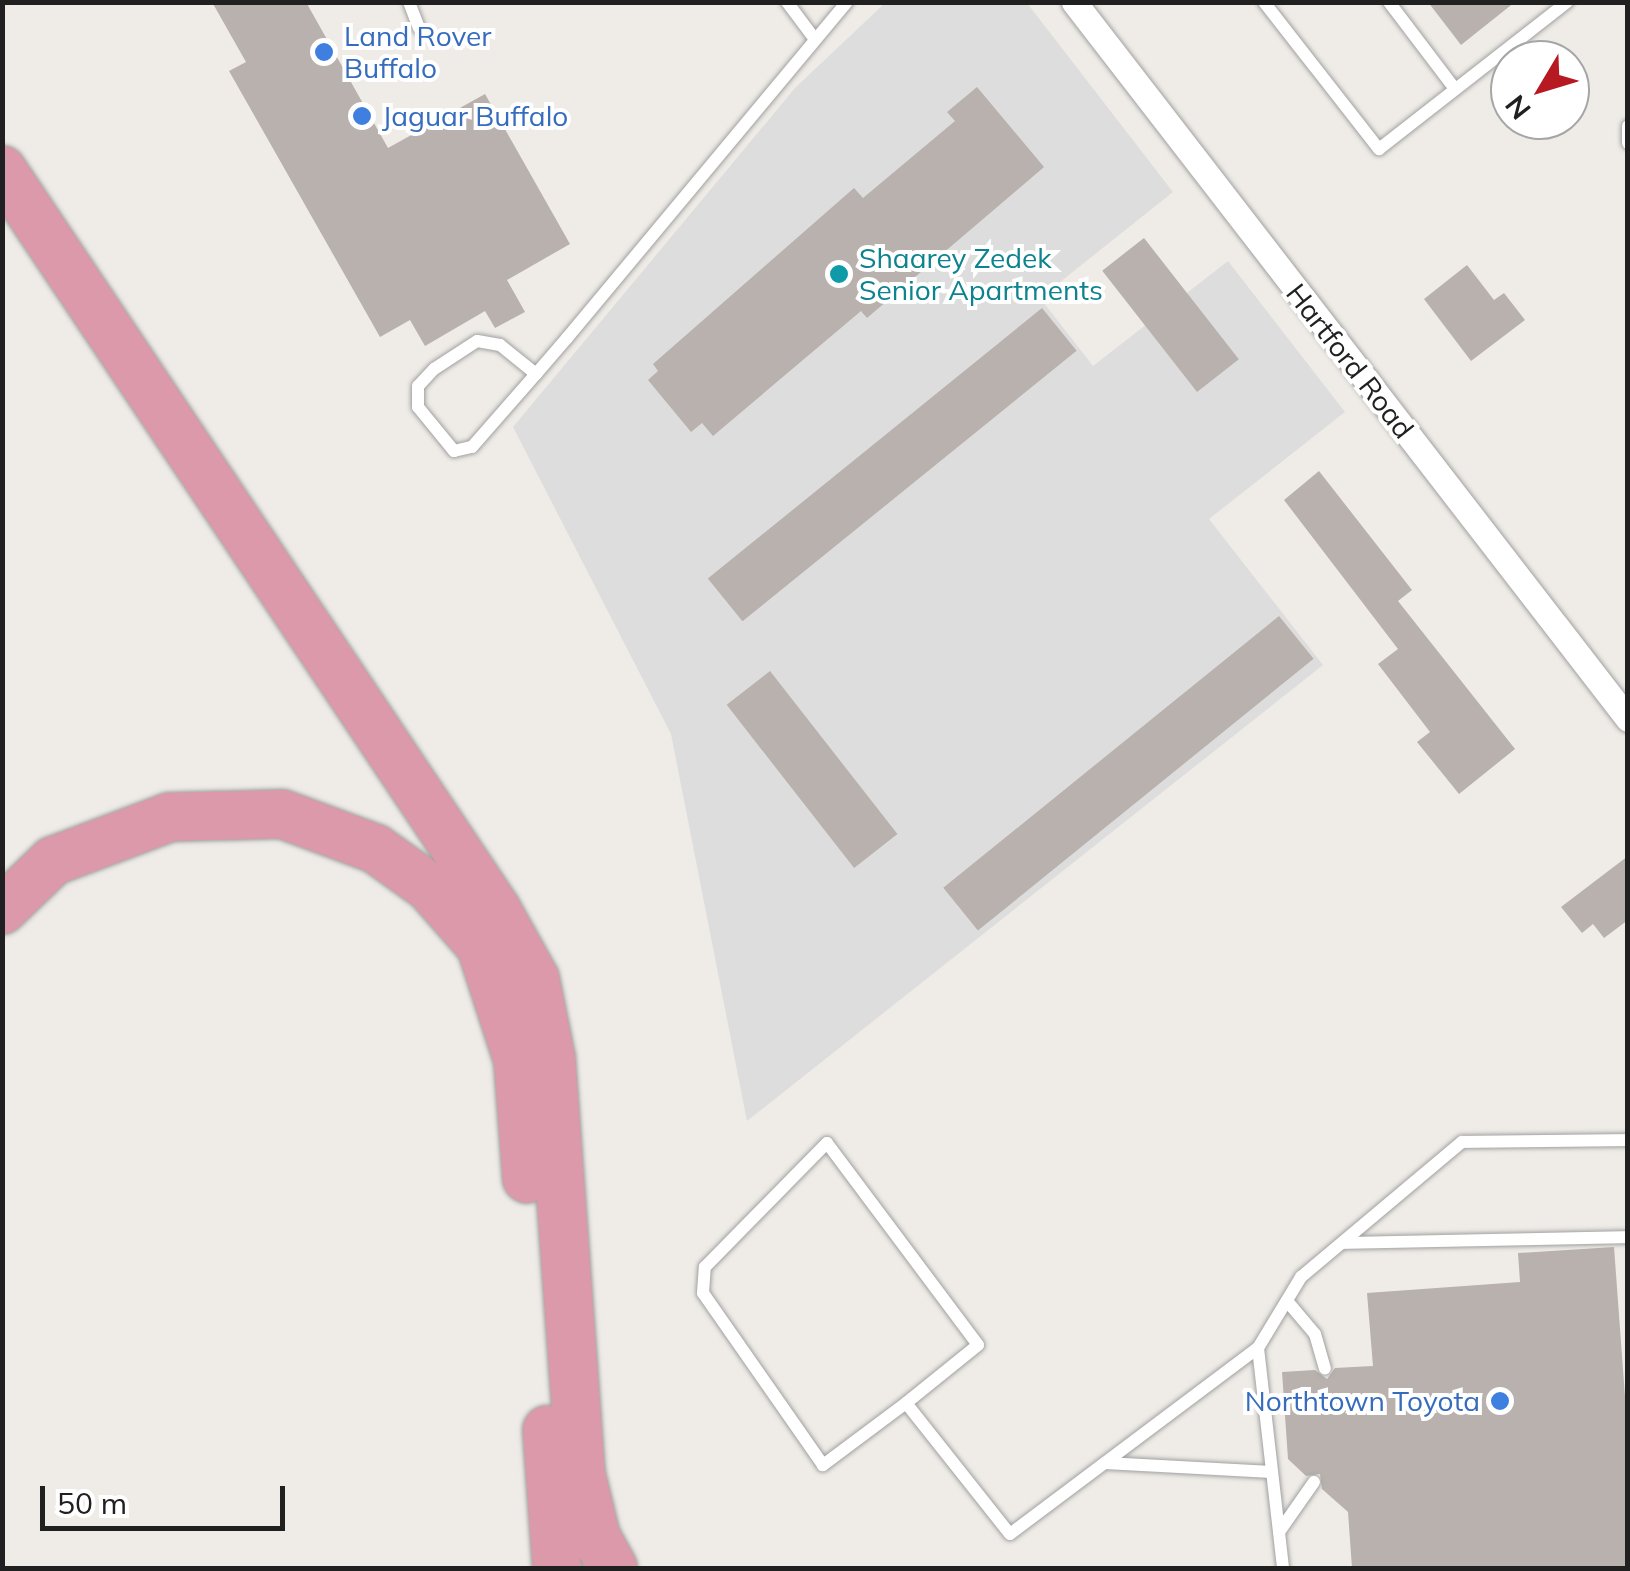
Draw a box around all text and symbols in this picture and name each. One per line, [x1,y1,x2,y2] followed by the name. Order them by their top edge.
[344,19,491,85] place label: Land Rover Buffalo
[1490,40,1590,140] north arrow
[313,41,335,63] marker: Land Rover Buffalo
[1497,88,1538,127] text: N
[382,99,568,133] place label: Jaguar Buffalo
[351,105,373,127] marker: Jaguar Buffalo
[859,241,1103,307] place label: Shaarey Zedek Senior Apartments
[828,263,850,285] marker: Shaarey Zedek Senior Apartments
[1279,277,1421,445] street label: Hartford Road
[1245,1384,1480,1418] place label: Northtown Toyota
[1489,1390,1511,1412] marker: Northtown Toyota
[45,1466,290,1528] scale bar
[57,1484,127,1522] text: 50 m

